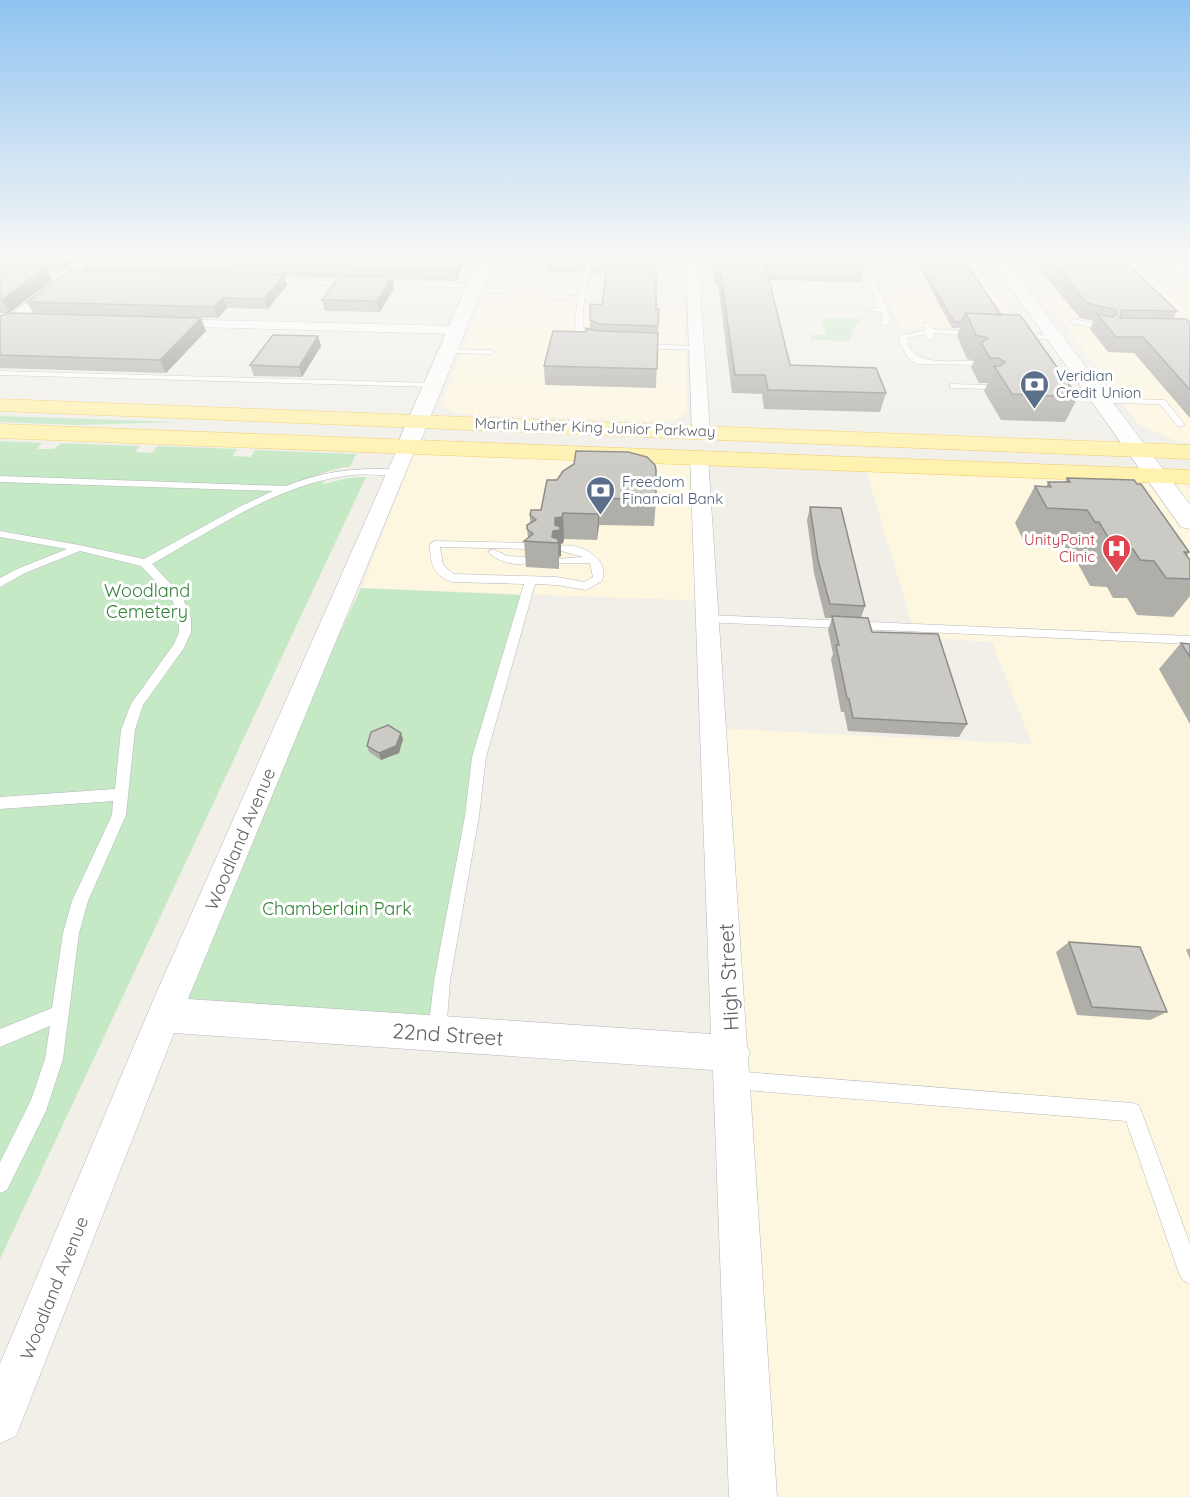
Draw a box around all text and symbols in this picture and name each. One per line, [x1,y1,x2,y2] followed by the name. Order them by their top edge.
[1056,366,1142,402] place label: Veridian Credit Union
[1019,368,1051,410] bank icon: Veridian Credit Union
[474,413,716,441] street label: Martin Luther King Junior Parkway
[622,472,723,508] place label: Freedom Financial Bank
[585,474,617,516] bank icon: Freedom Financial Bank
[1024,530,1095,566] place label: UnityPoint Clinic
[1100,532,1132,574] hospital icon: UnityPoint Clinic
[104,579,190,623] park label: Woodland Cemetery
[200,764,280,914] street label: Woodland Avenue
[262,897,412,920] park label: Chamberlain Park
[712,923,744,1031] street label: High Street
[392,1017,504,1051] street label: 22nd Street
[15,1213,93,1363] street label: Woodland Avenue

